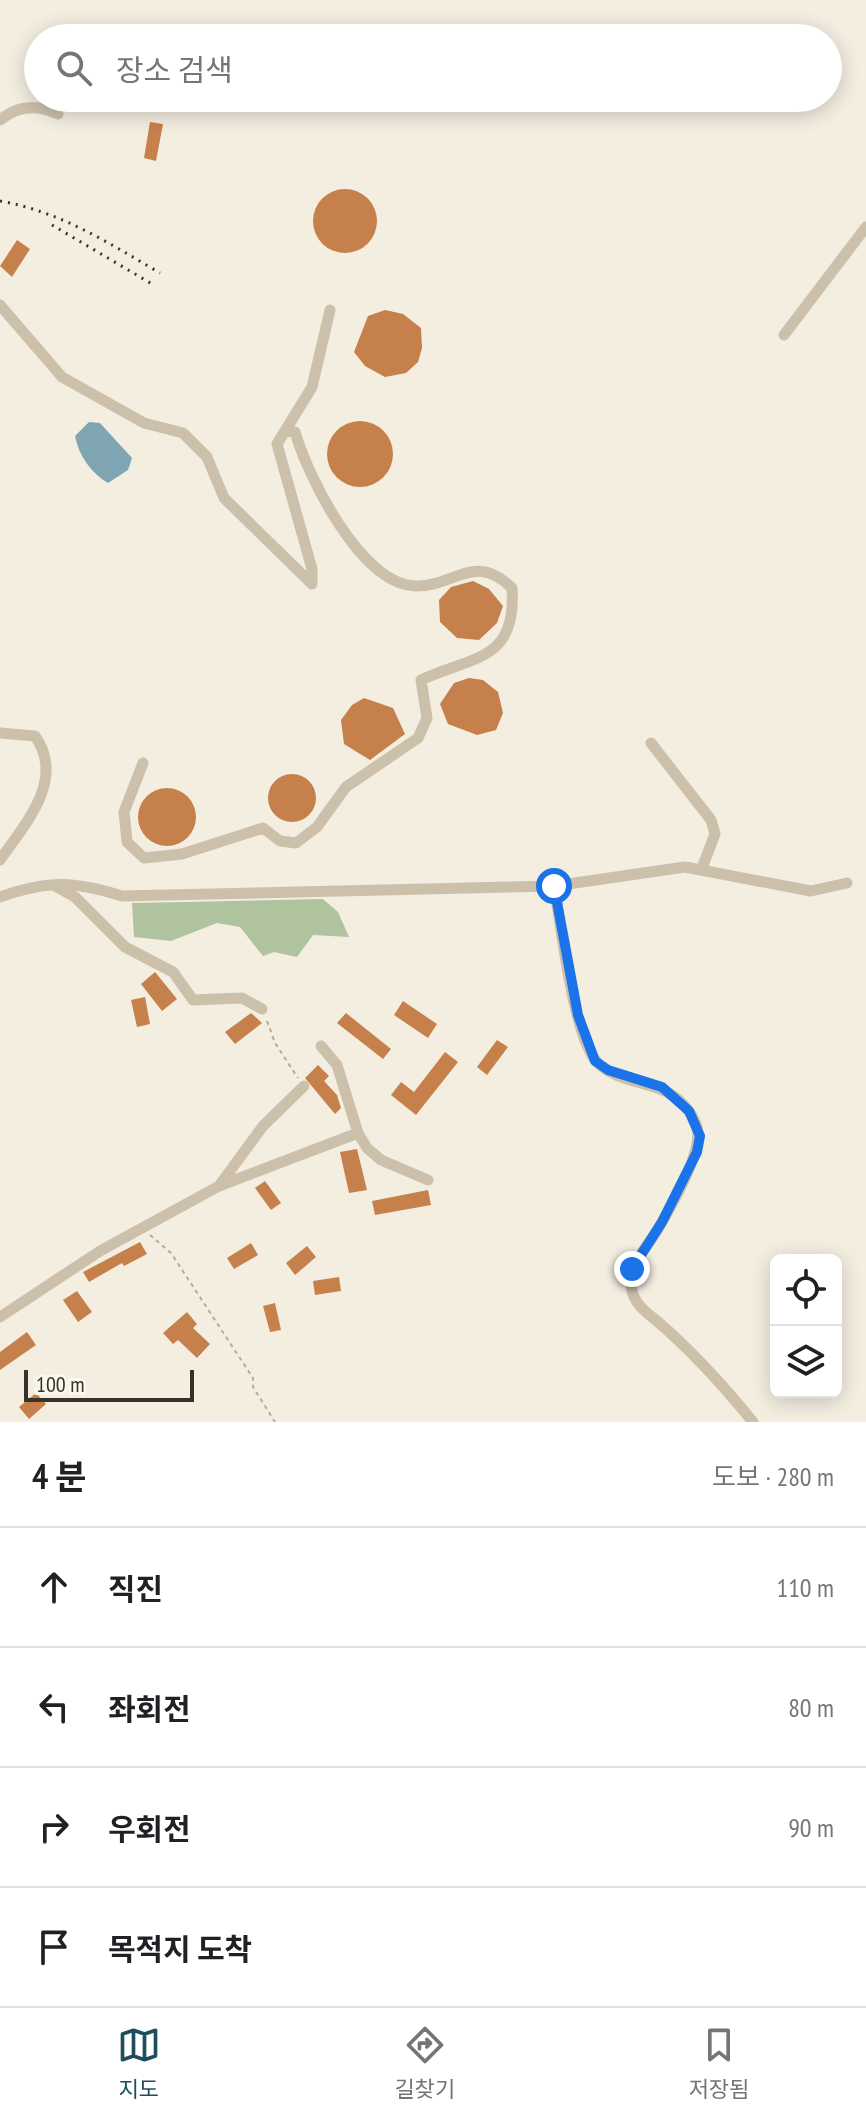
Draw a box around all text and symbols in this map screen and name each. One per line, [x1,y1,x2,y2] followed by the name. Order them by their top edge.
[24,24,842,112] search box
[52,46,96,90] icon: search
[116,50,233,89] text: 장소 검색
[536,868,572,904] route start
[614,1251,650,1287] route end
[770,1254,842,1398] map controls
[770,1254,842,1326] button: locate
[770,1326,842,1398] button: layers
[24,1366,194,1402] scale bar
[36,1370,85,1398] text: 100 m
[32,1454,87,1498] text: 4 분
[712,1460,834,1493] text: 도보 · 280 m
[32,1565,76,1609] icon: ahead
[108,1569,163,1608] text: 직진
[776,1571,834,1604] text: 110 m
[32,1685,76,1729] icon: left
[108,1689,191,1728] text: 좌회전
[788,1691,834,1724] text: 80 m
[32,1805,76,1849] icon: right
[108,1809,191,1848] text: 우회전
[788,1811,834,1844] text: 90 m
[32,1925,76,1969] icon: arrive
[108,1929,252,1968] text: 목적지 도착
[117,2023,161,2103] tab: 지도
[394,2023,455,2103] tab: 길찾기
[688,2023,749,2103] tab: 저장됨

